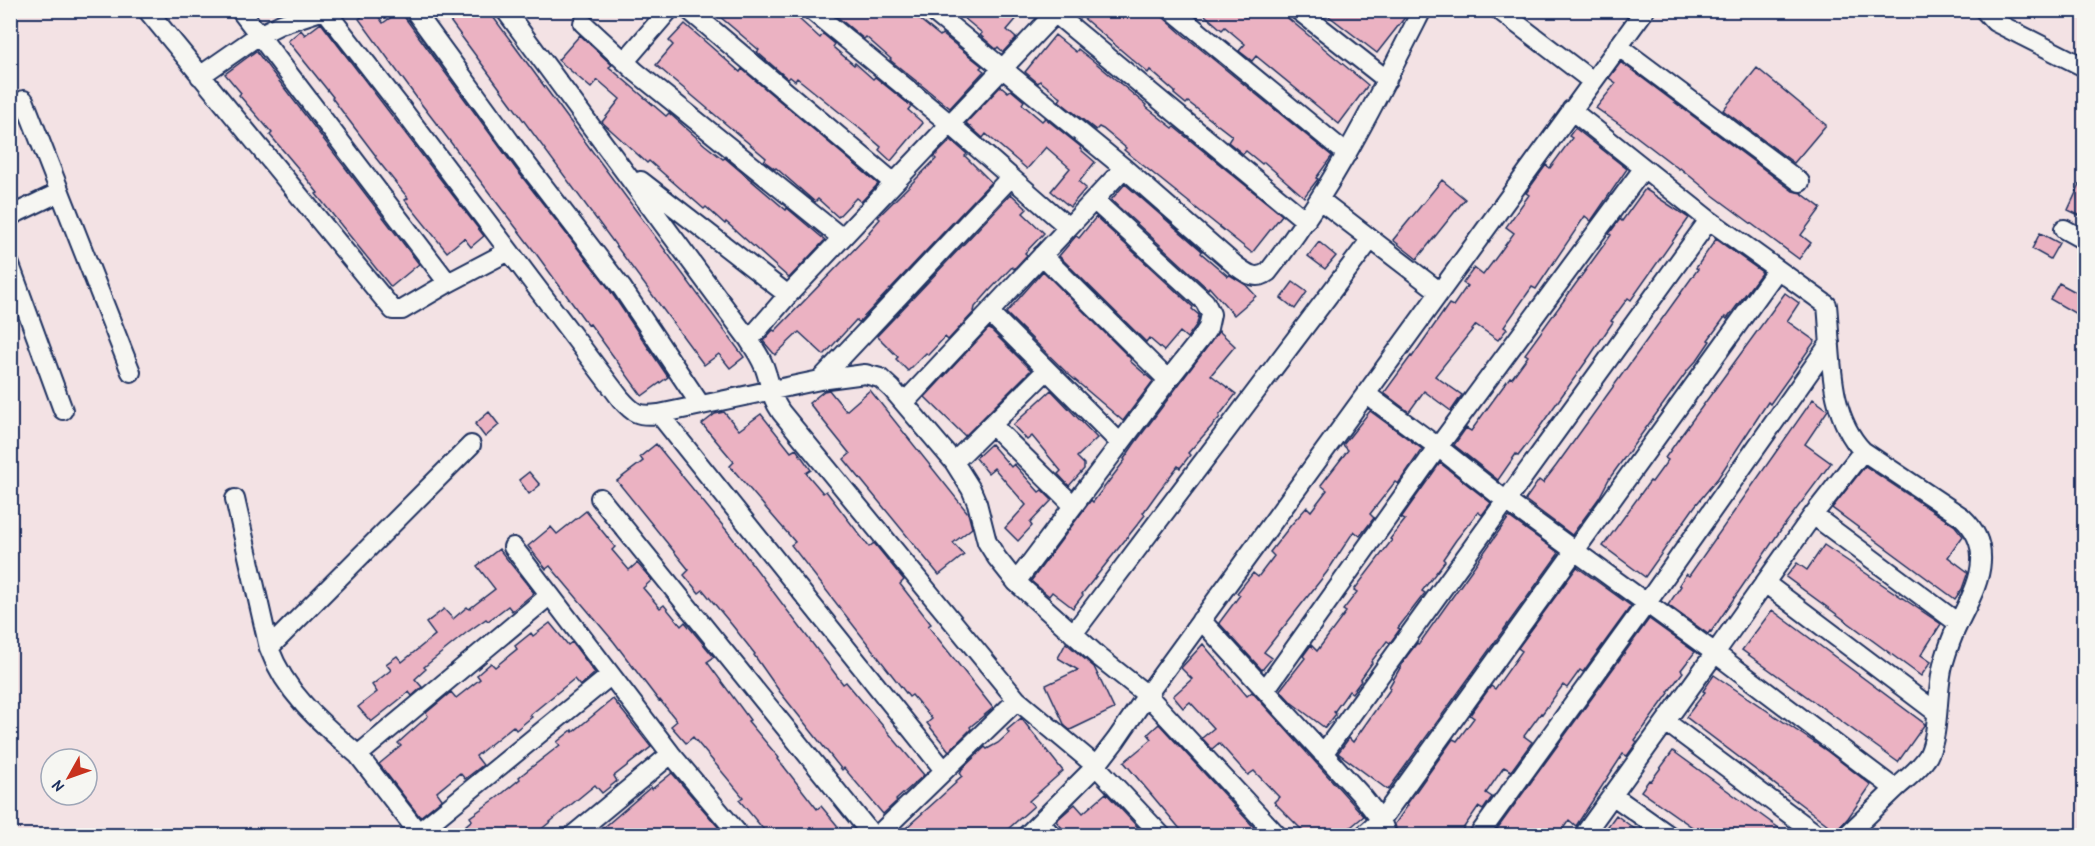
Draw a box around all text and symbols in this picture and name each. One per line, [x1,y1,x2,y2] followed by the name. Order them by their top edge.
[39,747,99,807] north arrow
[46,776,69,797] text: N

